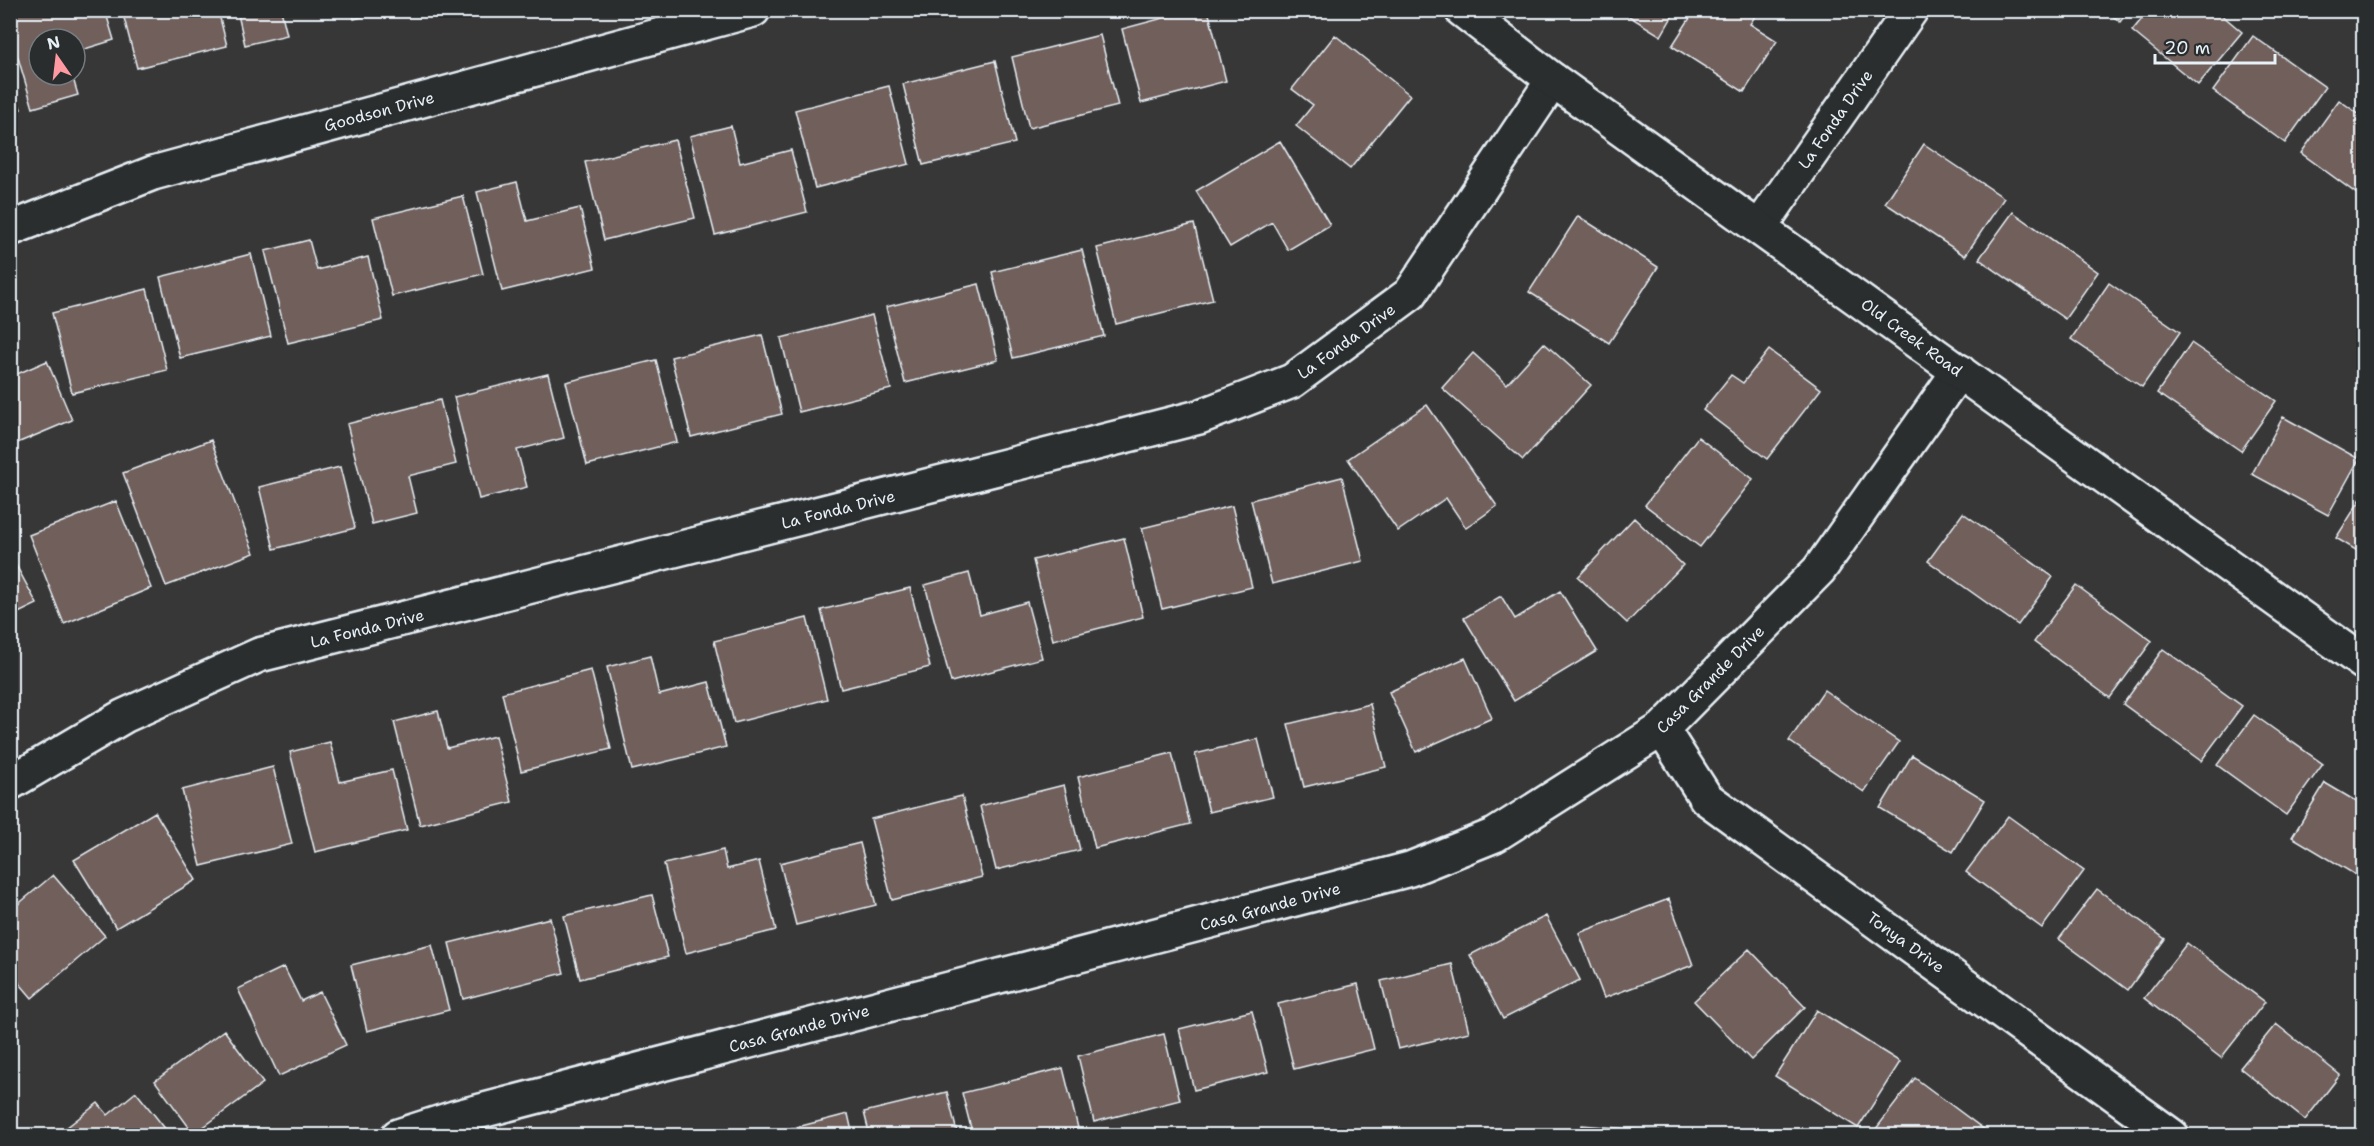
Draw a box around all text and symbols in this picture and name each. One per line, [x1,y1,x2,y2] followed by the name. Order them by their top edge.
[27,27,87,87] north arrow
[2155,27,2275,65] scale bar
[45,31,62,55] text: N
[2164,36,2210,60] text: 20 m
[1793,66,1877,173] street label: La Fonda Drive
[322,87,437,136] street label: Goodson Drive
[1857,294,1967,381] street label: Old Creek Road
[1293,299,1400,384] street label: La Fonda Drive
[779,485,897,534] street label: La Fonda Drive
[308,604,426,653] street label: La Fonda Drive
[1652,621,1769,738] street label: Casa Grande Drive
[1198,878,1343,935] street label: Casa Grande Drive
[1863,907,1949,978] street label: Tonya Drive
[727,1000,872,1057] street label: Casa Grande Drive

